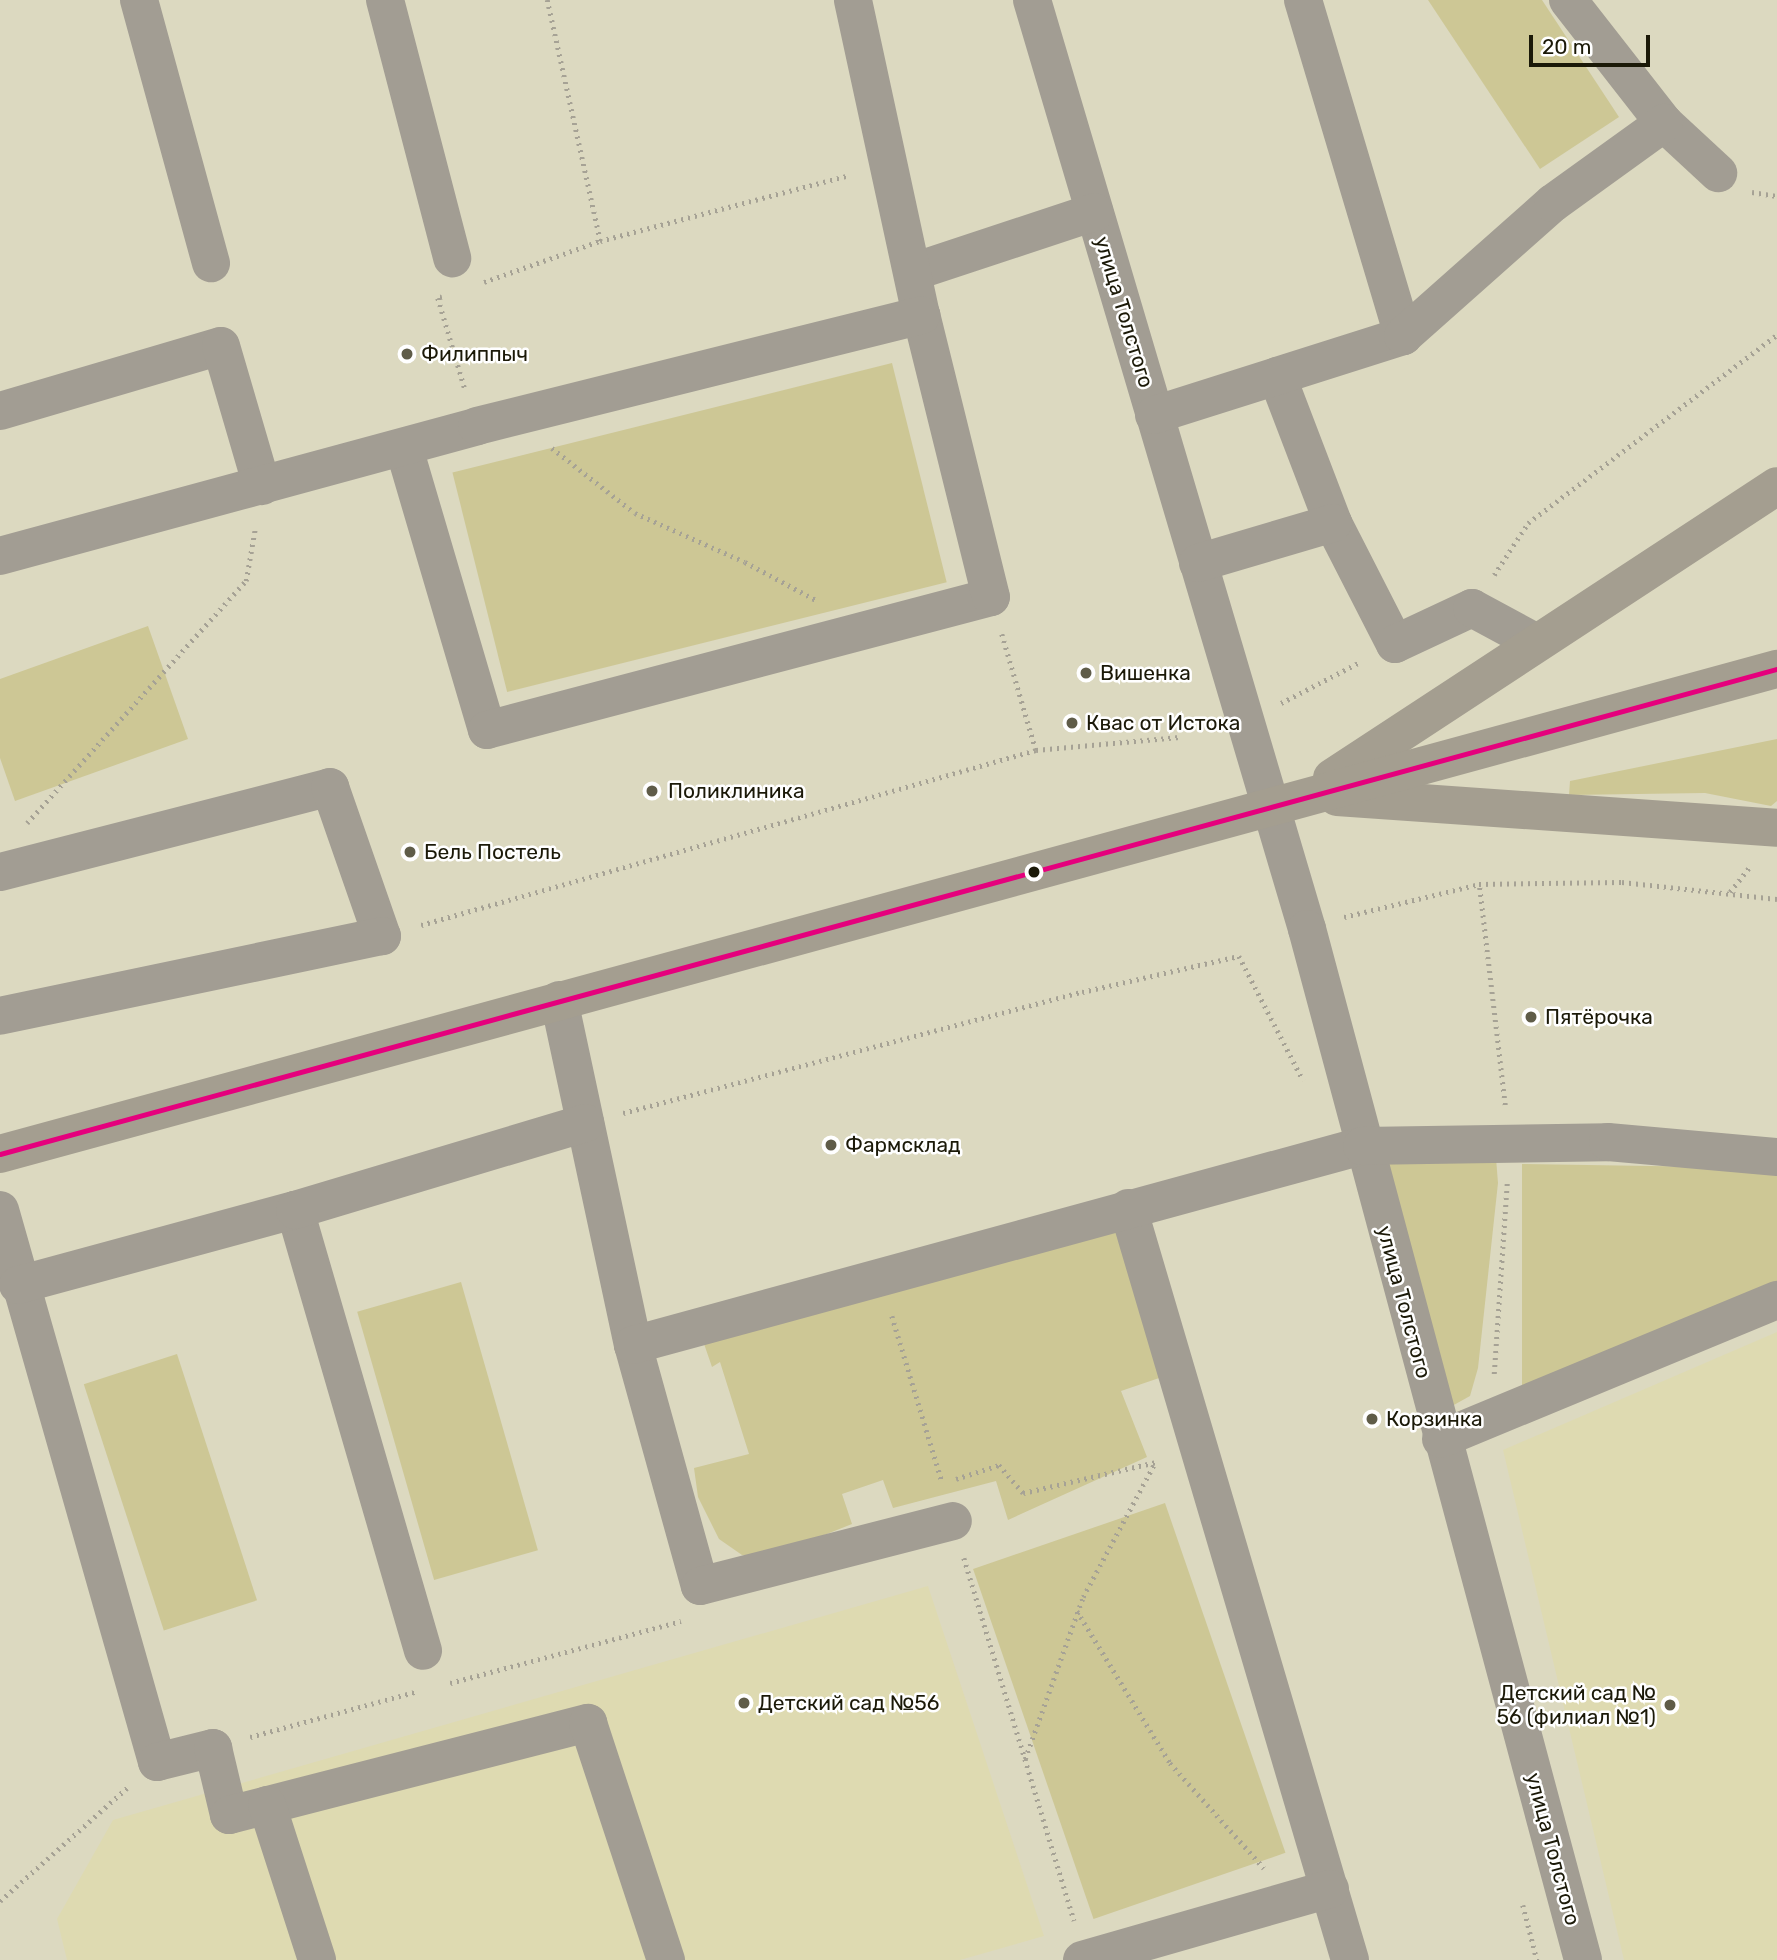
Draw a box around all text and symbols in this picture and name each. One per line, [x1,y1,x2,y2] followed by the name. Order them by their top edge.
[1532,21,1653,65] scale bar
[1542,34,1591,59] text: 20 m
[1089,233,1159,391] street label: улица Толстого
[421,341,528,367] place label: Филиппыч
[399,346,415,362] marker: Филиппыч
[1100,660,1191,686] place label: Вишенка
[1078,665,1094,681] marker: Вишенка
[1086,710,1240,736] place label: Квас от Истока
[1064,715,1080,731] marker: Квас от Истока
[668,778,804,804] place label: Поликлиника
[642,781,662,801] marker: Поликлиника
[424,839,561,865] place label: Бель Постель
[402,844,418,860] marker: Бель Постель
[1027,865,1041,879] unlabelled marker
[1545,1004,1653,1030] place label: Пятёрочка
[1523,1009,1539,1025] marker: Пятёрочка
[845,1132,961,1158] place label: Фармсклад
[823,1137,839,1153] marker: Фармсклад
[1372,1223,1436,1381] street label: улица Толстого
[1386,1406,1483,1432] place label: Корзинка
[1364,1411,1380,1427] marker: Корзинка
[1496,1680,1656,1730] place label: Детский сад № 56 (филиал №1)
[758,1690,939,1716] place label: Детский сад №56
[736,1695,752,1711] marker: Детский сад №56
[1662,1697,1678,1713] marker: Детский сад № 56 (филиал №1)
[1521,1770,1585,1928] street label: улица Толстого

